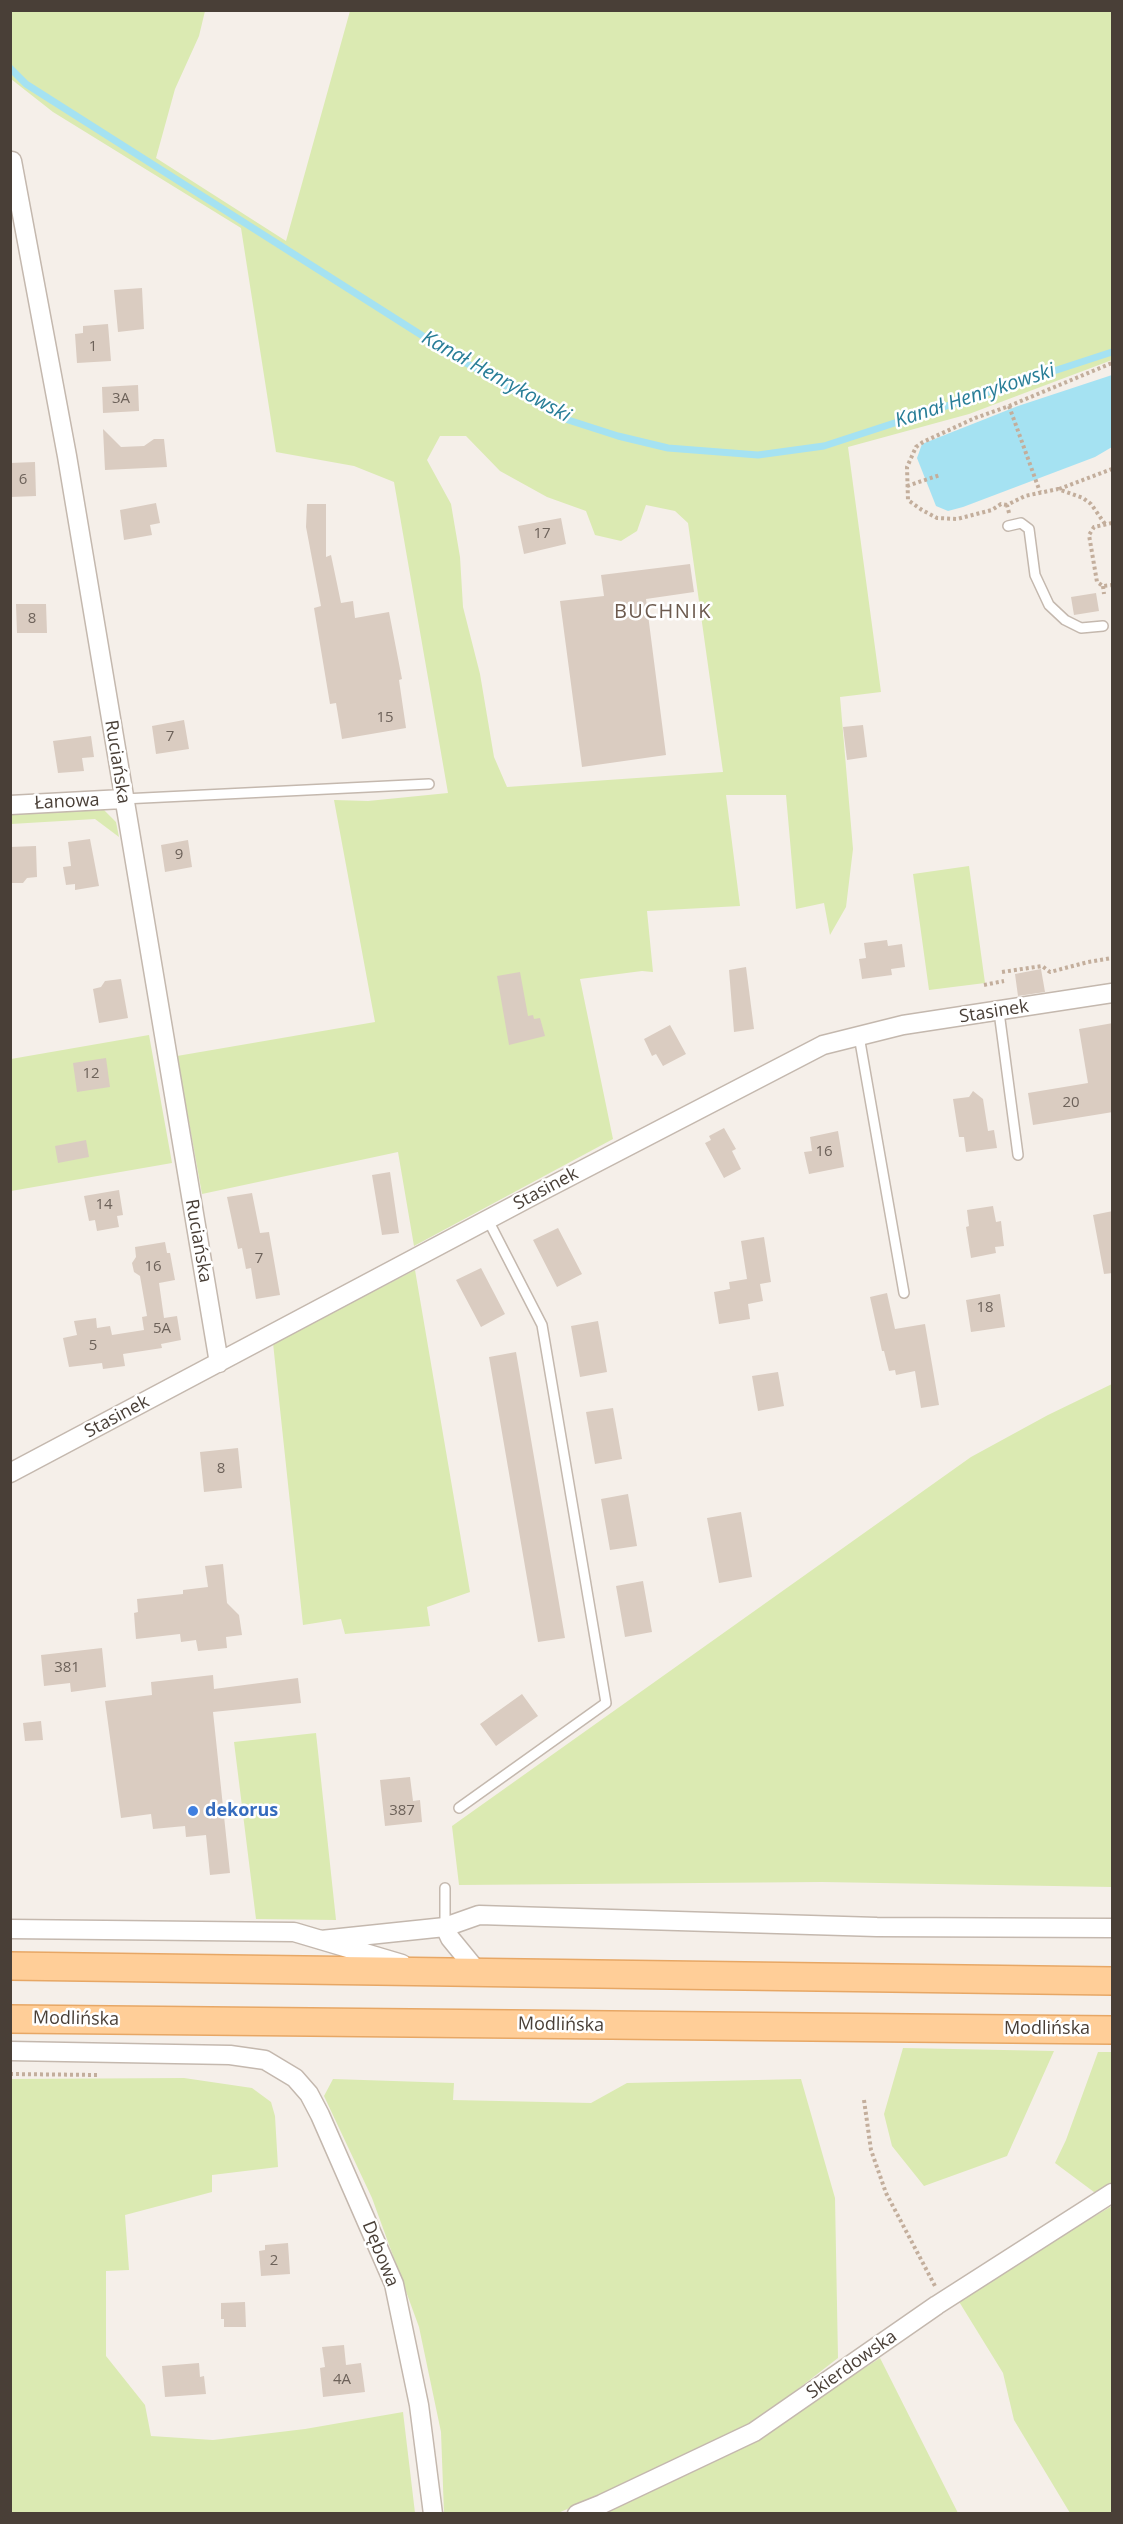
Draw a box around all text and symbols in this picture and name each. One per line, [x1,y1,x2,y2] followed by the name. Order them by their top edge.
[417,326,575,428] water label: Kanał Henrykowski
[89,338,97,356] house number: 1
[892,359,1058,433] water label: Kanał Henrykowski
[112,390,130,408] house number: 3A
[19,471,27,489] house number: 6
[533,525,551,543] house number: 17
[614,600,712,624] district label: BUCHNIK
[28,610,36,628] house number: 8
[376,709,394,727] house number: 15
[100,719,134,805] street label: Ruciańska
[166,728,174,746] house number: 7
[34,790,100,814] street label: Łanowa
[175,846,183,864] house number: 9
[958,996,1030,1028] street label: Stasinek
[82,1065,100,1083] house number: 12
[1062,1094,1080,1112] house number: 20
[815,1143,833,1161] house number: 16
[510,1163,582,1215] street label: Stasinek
[95,1196,113,1214] house number: 14
[180,1198,216,1284] street label: Ruciańska
[255,1250,263,1268] house number: 7
[144,1258,162,1276] house number: 16
[976,1299,994,1317] house number: 18
[153,1320,171,1338] house number: 5A
[89,1337,97,1355] house number: 5
[81,1391,153,1443] street label: Stasinek
[217,1460,225,1478] house number: 8
[54,1659,80,1677] house number: 381
[205,1800,278,1822] place label: dekorus
[389,1802,415,1820] house number: 387
[186,1804,200,1818] marker: dekorus
[33,2007,119,2031] street label: Modlińska
[518,2013,604,2037] street label: Modlińska
[1004,2018,1090,2040] street label: Modlińska
[357,2218,403,2290] street label: Dębowa
[270,2252,278,2270] house number: 2
[803,2326,901,2404] street label: Skierdowska
[333,2371,351,2389] house number: 4A

